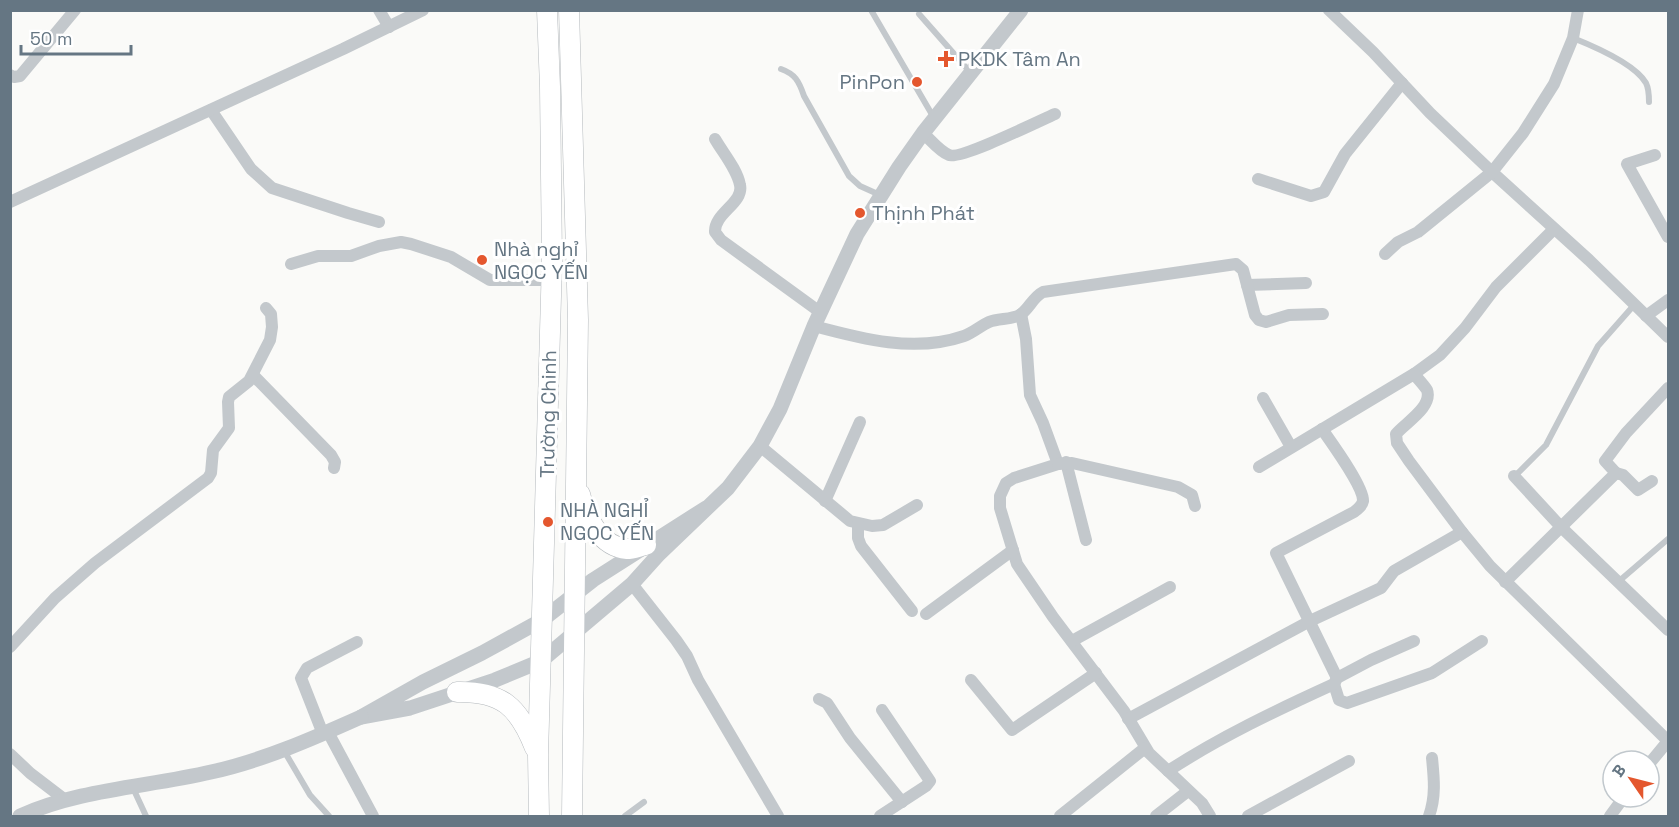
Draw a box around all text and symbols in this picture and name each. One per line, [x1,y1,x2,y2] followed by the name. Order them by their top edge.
[21,18,130,56] scale bar
[30,27,72,50] text: 50 m
[958,46,1081,72] place label: PKDK Tâm An
[939,52,953,66] marker: PKDK Tâm An
[840,69,905,95] place label: PinPon
[910,75,924,89] marker: PinPon
[872,200,975,226] place label: Thịnh Phát
[853,206,867,220] marker: Thịnh Phát
[494,236,588,285] place label: Nhà nghỉ NGỌC YẾN
[475,253,489,267] marker: Nhà nghỉ NGỌC YẾN
[534,350,562,478] street label: Trường Chinh
[560,497,654,546] place label: NHÀ NGHỈ NGỌC YẾN
[541,515,555,529] marker: NHÀ NGHỈ NGỌC YẾN
[1601,749,1661,809] north arrow
[1607,760,1631,781] text: B

